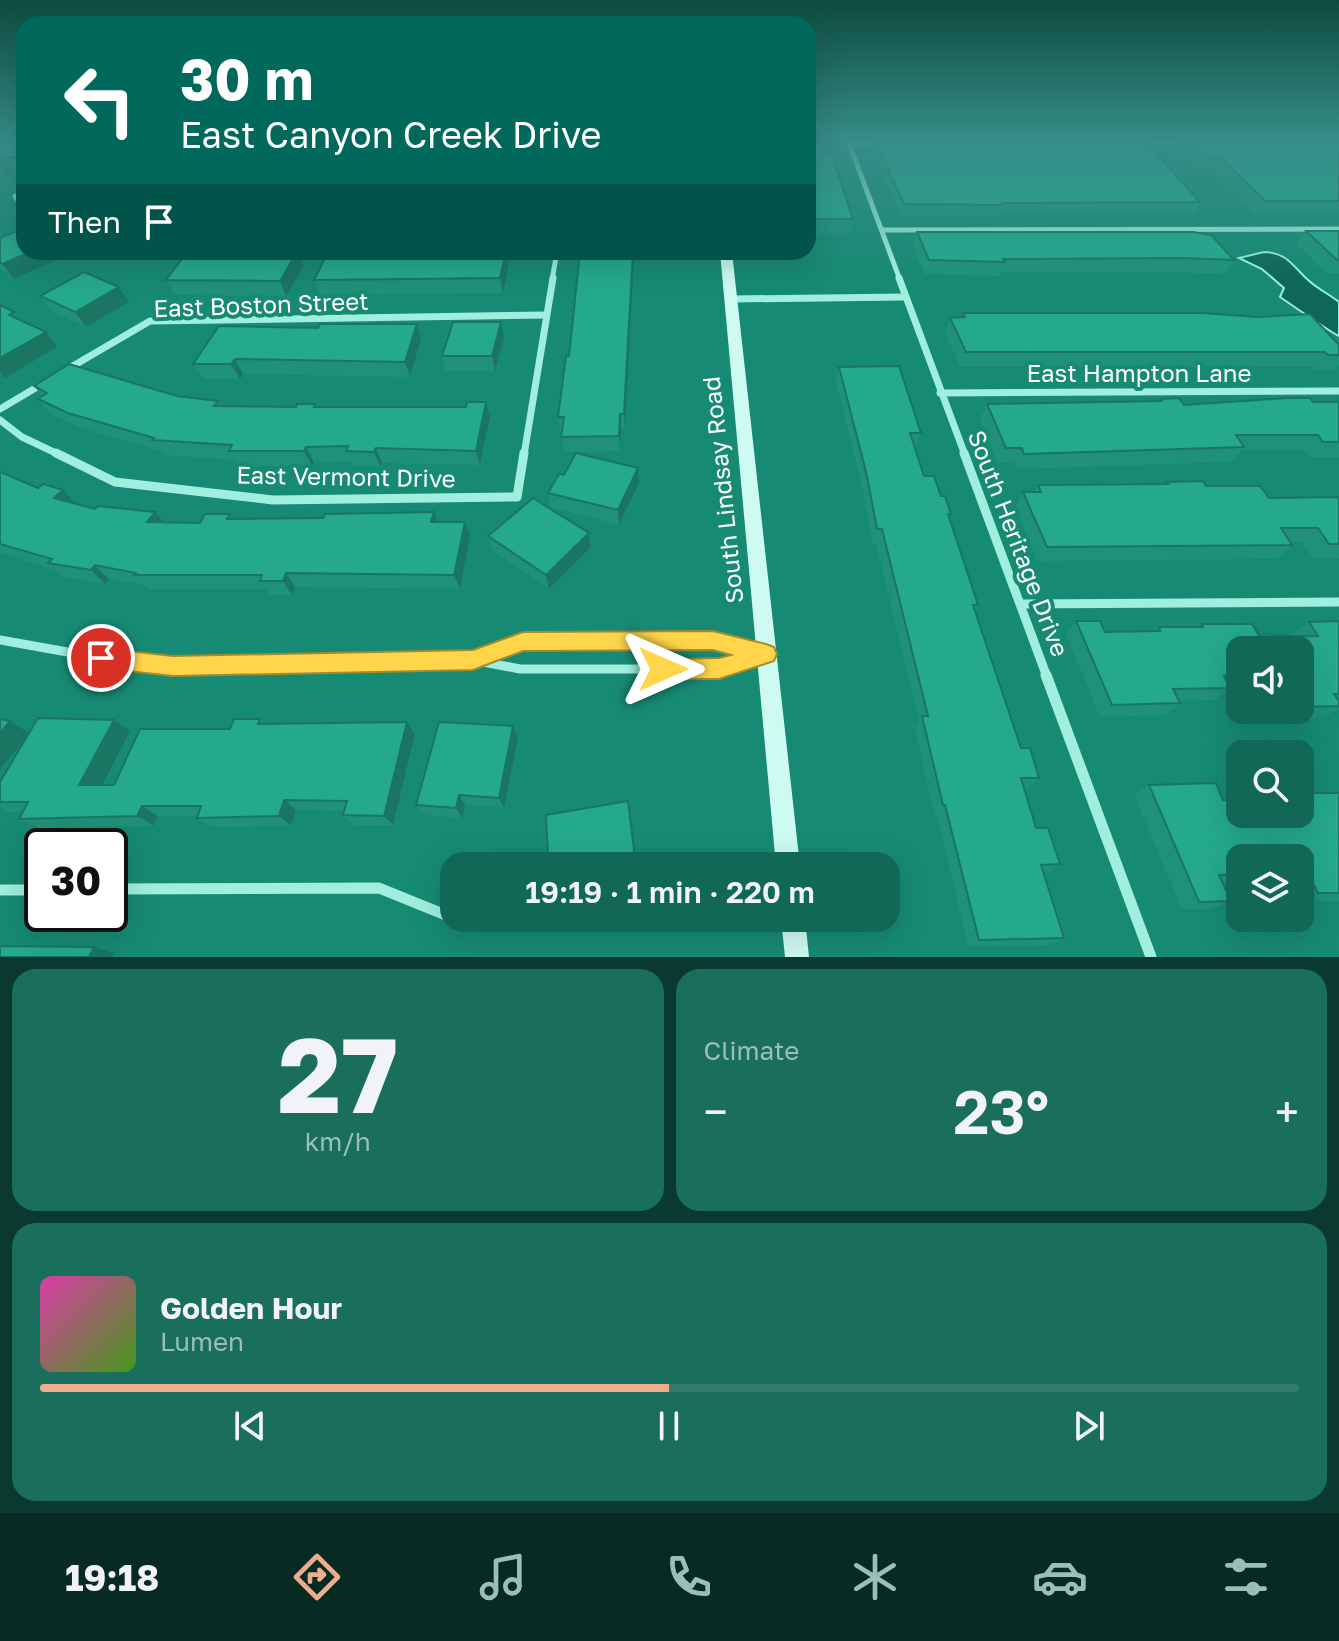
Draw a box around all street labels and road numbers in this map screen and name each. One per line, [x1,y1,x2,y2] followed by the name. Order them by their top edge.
[153,286,369,322] street label: East Boston Street
[1027,358,1252,387] street label: East Hampton Lane
[696,375,748,605] street label: South Lindsay Road
[962,426,1076,660] street label: South Heritage Drive
[236,460,456,492] street label: East Vermont Drive

